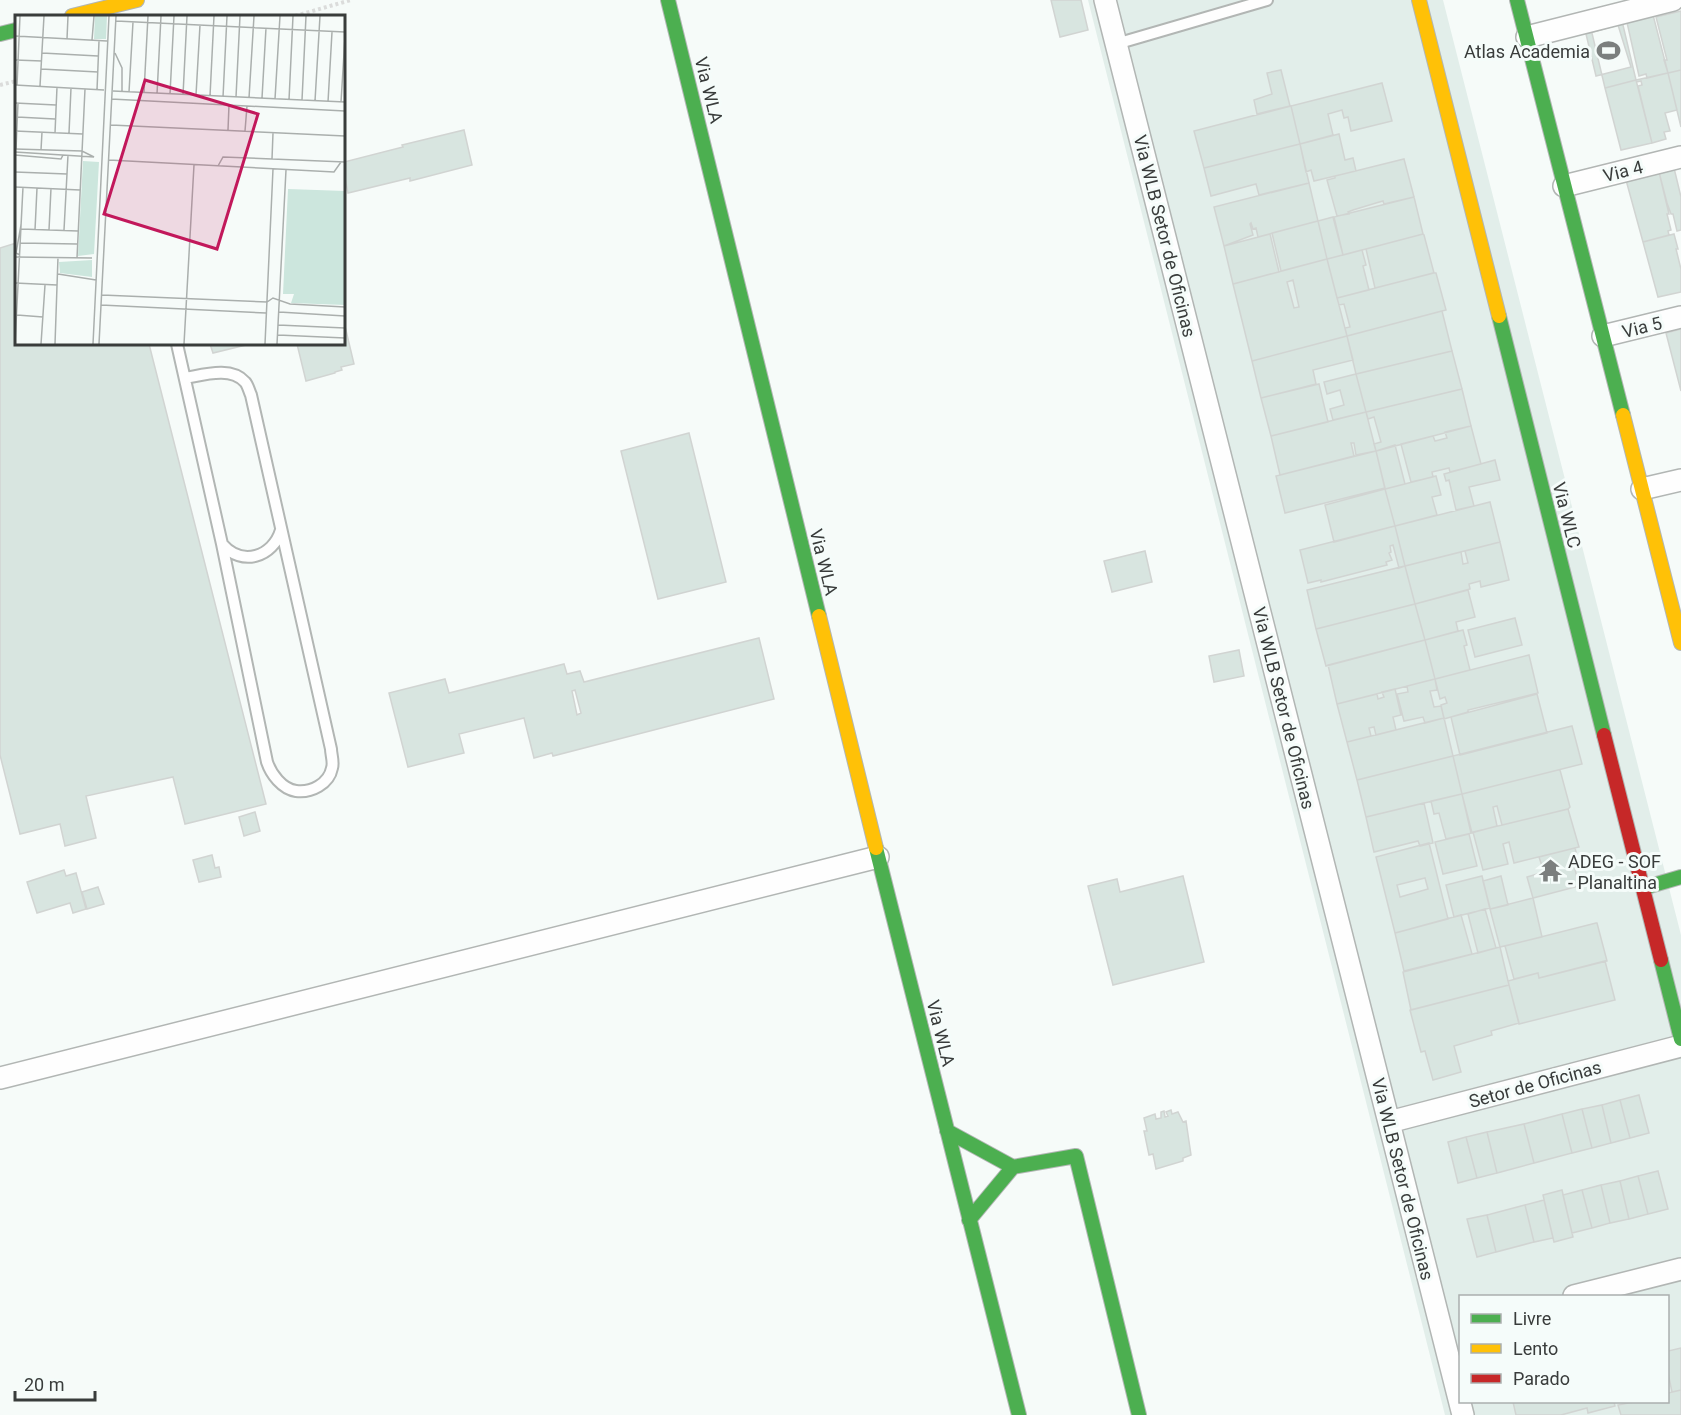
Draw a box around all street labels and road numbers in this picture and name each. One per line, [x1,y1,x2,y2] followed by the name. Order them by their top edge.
[691,55,727,126] street label: Via WLA
[1130,133,1200,339] street label: Via WLB Setor de Oficinas
[1601,156,1645,186] street label: Via 4
[1620,312,1664,342] street label: Via 5
[1549,480,1585,550] street label: Via WLC
[806,527,842,598] street label: Via WLA
[1249,605,1319,811] street label: Via WLB Setor de Oficinas
[923,998,959,1069] street label: Via WLA
[1467,1056,1603,1112] street label: Setor de Oficinas
[1368,1076,1438,1282] street label: Via WLB Setor de Oficinas

